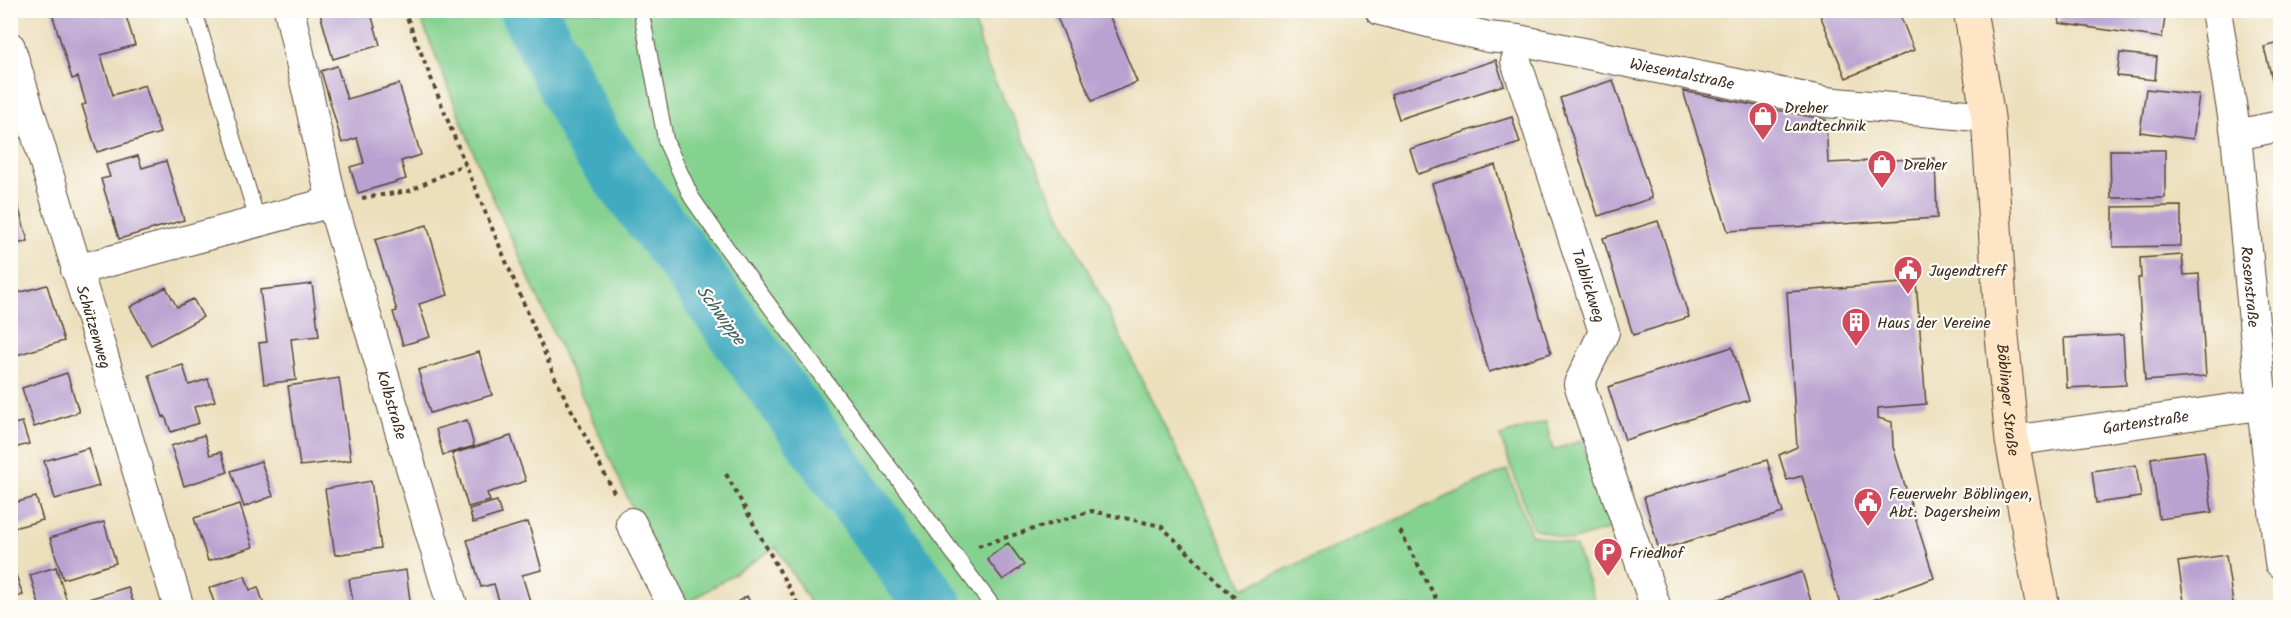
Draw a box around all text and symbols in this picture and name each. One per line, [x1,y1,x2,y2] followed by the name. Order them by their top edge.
[1627,52,1736,97] street label: Wiesentalstraße
[1784,96,1866,139] place label: Dreher Landtechnik
[1747,100,1779,142] shop icon: Dreher Landtechnik
[1866,148,1898,190] shop icon: Dreher
[1903,153,1949,178] place label: Dreher
[2233,245,2265,329] street label: Rosenstraße
[1564,246,1611,326] street label: Talblickweg
[1892,254,1924,296] public building icon: Jugendtreff
[1929,259,2008,284] place label: Jugendtreff
[688,279,753,354] water label: Schwippe
[68,282,117,372] street label: Schützenweg
[1840,306,1872,348] building icon: Haus der Vereine
[1877,311,1991,336] place label: Haus der Vereine
[1989,343,2026,458] street label: Böblinger Straße
[369,367,413,443] street label: Kolbstraße
[2101,404,2191,442] street label: Gartenstraße
[1889,482,2032,525] place label: Feuerwehr Böblingen, Abt. Dagersheim
[1852,486,1884,528] public building icon: Feuerwehr Böblingen, Abt. Dagersheim
[1592,536,1624,578] parking icon: Friedhof
[1629,541,1685,566] place label: Friedhof

